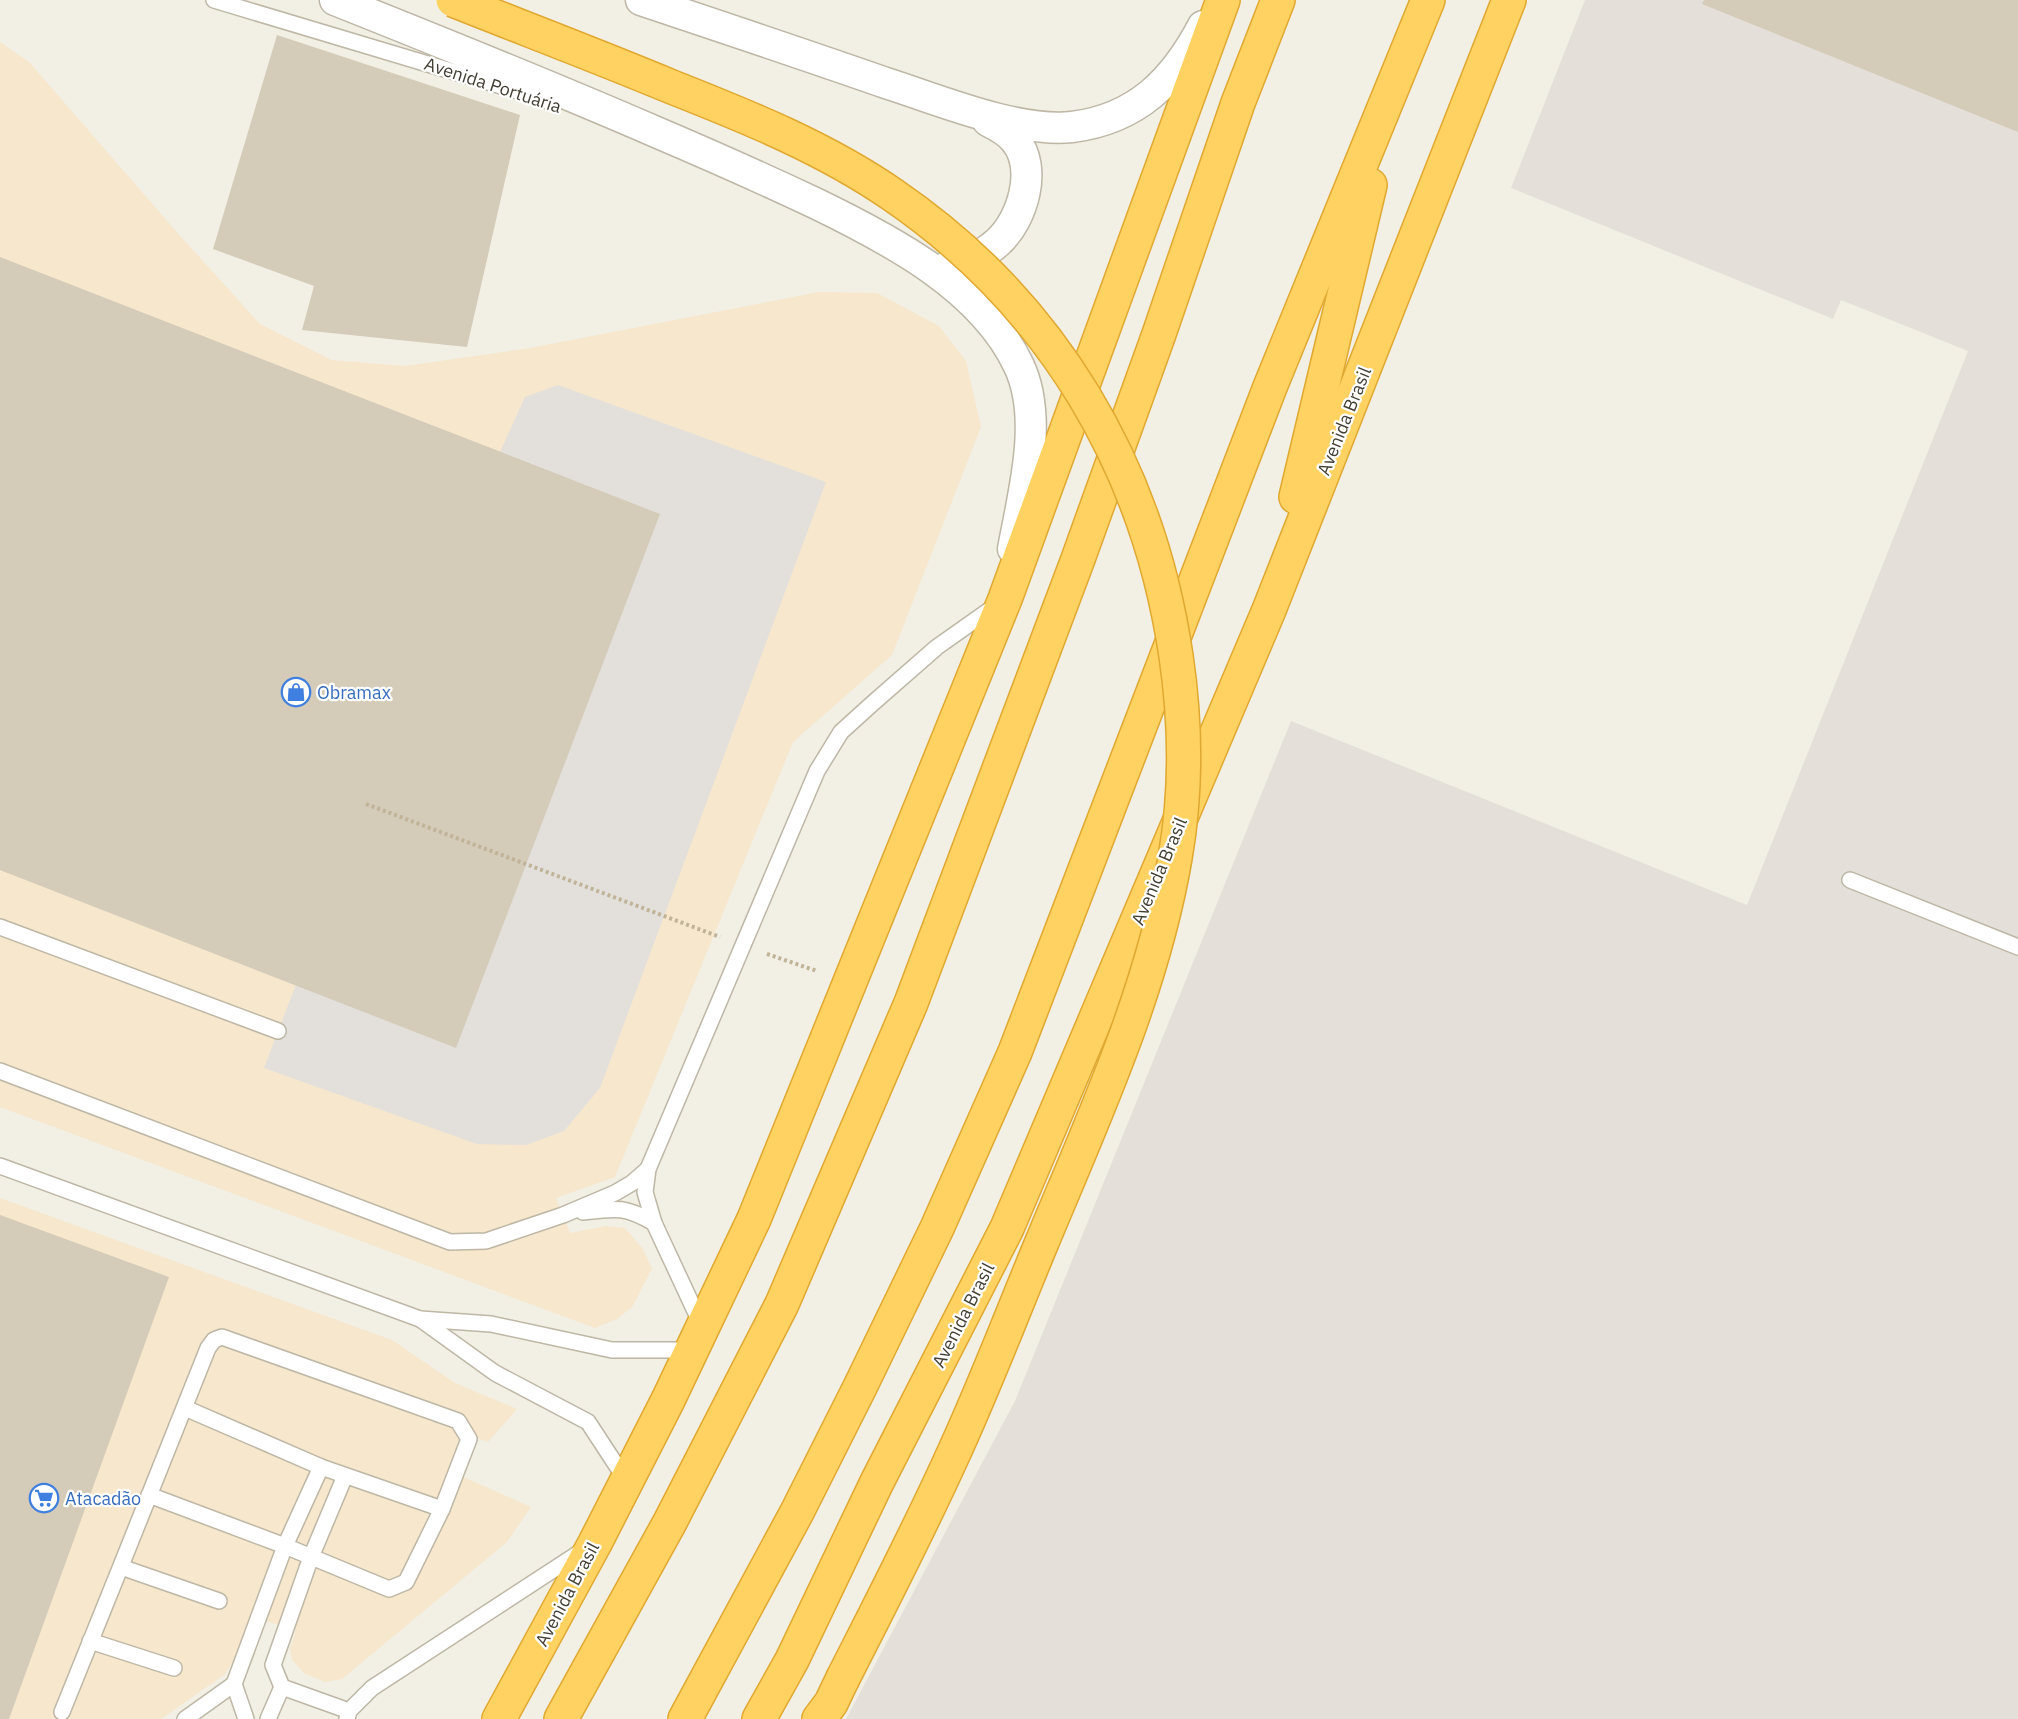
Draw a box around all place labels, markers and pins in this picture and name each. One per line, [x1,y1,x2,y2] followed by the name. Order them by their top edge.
[280,676,312,708] shop icon: Obramax
[317,681,391,704] place label: Obramax
[28,1482,60,1514] supermarket icon: Atacadão
[65,1487,141,1510] place label: Atacadão

